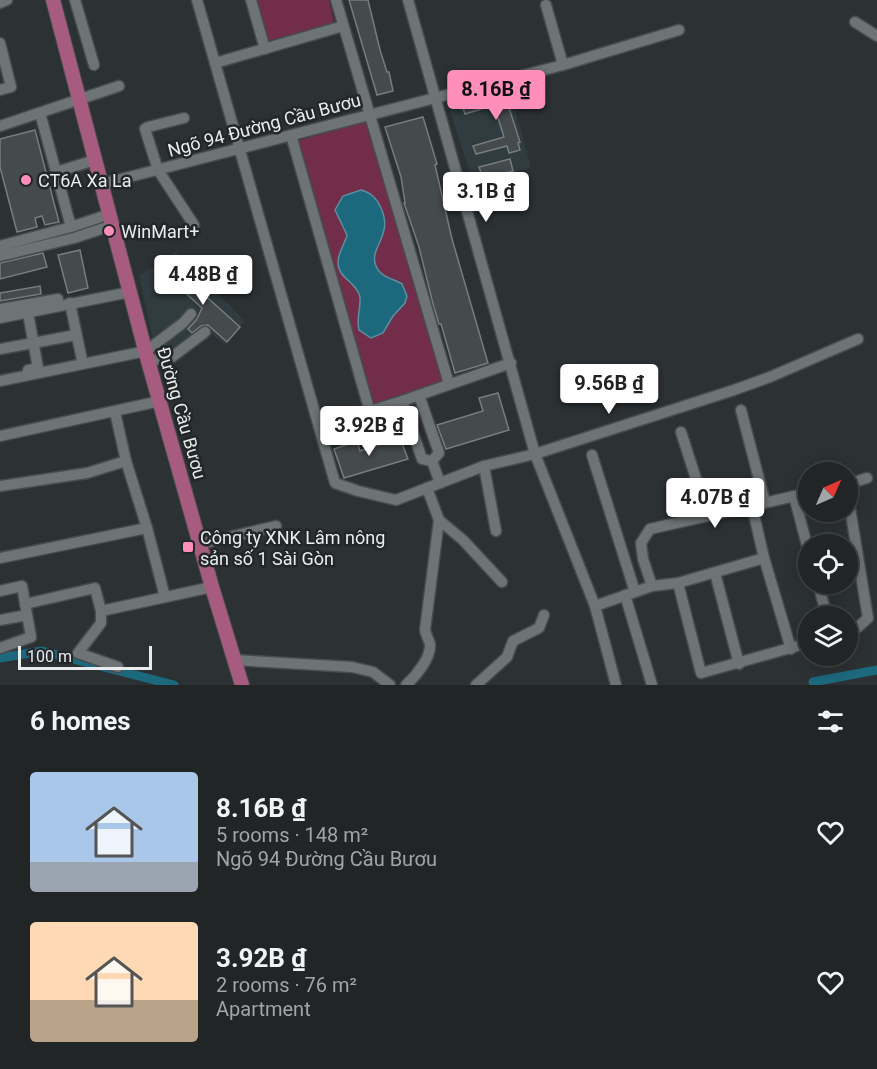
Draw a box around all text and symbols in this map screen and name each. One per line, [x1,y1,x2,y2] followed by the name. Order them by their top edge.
[441,70,551,121] pin: 8.16B ₫
[461,77,531,101] text: 8.16B ₫
[165,89,363,161] street label: Ngõ 94 Đường Cầu Bươu
[38,170,132,191] place label: CT6A Xa La
[437,172,535,223] pin: 3.1B ₫
[19,173,33,187] marker: CT6A Xa La
[457,179,515,203] text: 3.1B ₫
[121,221,199,242] place label: WinMart+
[102,224,116,238] marker: WinMart+
[148,255,258,306] pin: 4.48B ₫
[168,262,238,286] text: 4.48B ₫
[153,345,211,481] street label: Đường Cầu Bươu
[554,364,664,415] pin: 9.56B ₫
[574,371,644,395] text: 9.56B ₫
[314,406,424,457] pin: 3.92B ₫
[334,413,404,437] text: 3.92B ₫
[798,462,858,522] north arrow
[798,462,858,666] map controls
[660,478,770,529] pin: 4.07B ₫
[680,485,750,509] text: 4.07B ₫
[200,527,385,569] place label: Công ty XNK Lâm nông sản số 1 Sài Gòn
[798,534,858,594] button: locate
[181,540,195,554] marker: Công ty XNK Lâm nông sản số 1 Sài Gòn
[798,606,858,666] button: layers
[18,643,152,670] scale bar
[27,647,72,666] text: 100 m
[814,705,847,738] icon: filters
[30,706,131,736] text: 6 homes
[216,793,306,823] text: 8.16B ₫
[78,796,150,868] icon: home
[814,816,847,849] icon: heart
[216,823,368,847] text: 5 rooms · 148 m²
[216,847,437,871] text: Ngõ 94 Đường Cầu Bươu
[216,943,306,973] text: 3.92B ₫
[78,946,150,1018] icon: home
[814,966,847,999] icon: heart
[216,973,357,997] text: 2 rooms · 76 m²
[216,997,311,1021] text: Apartment

